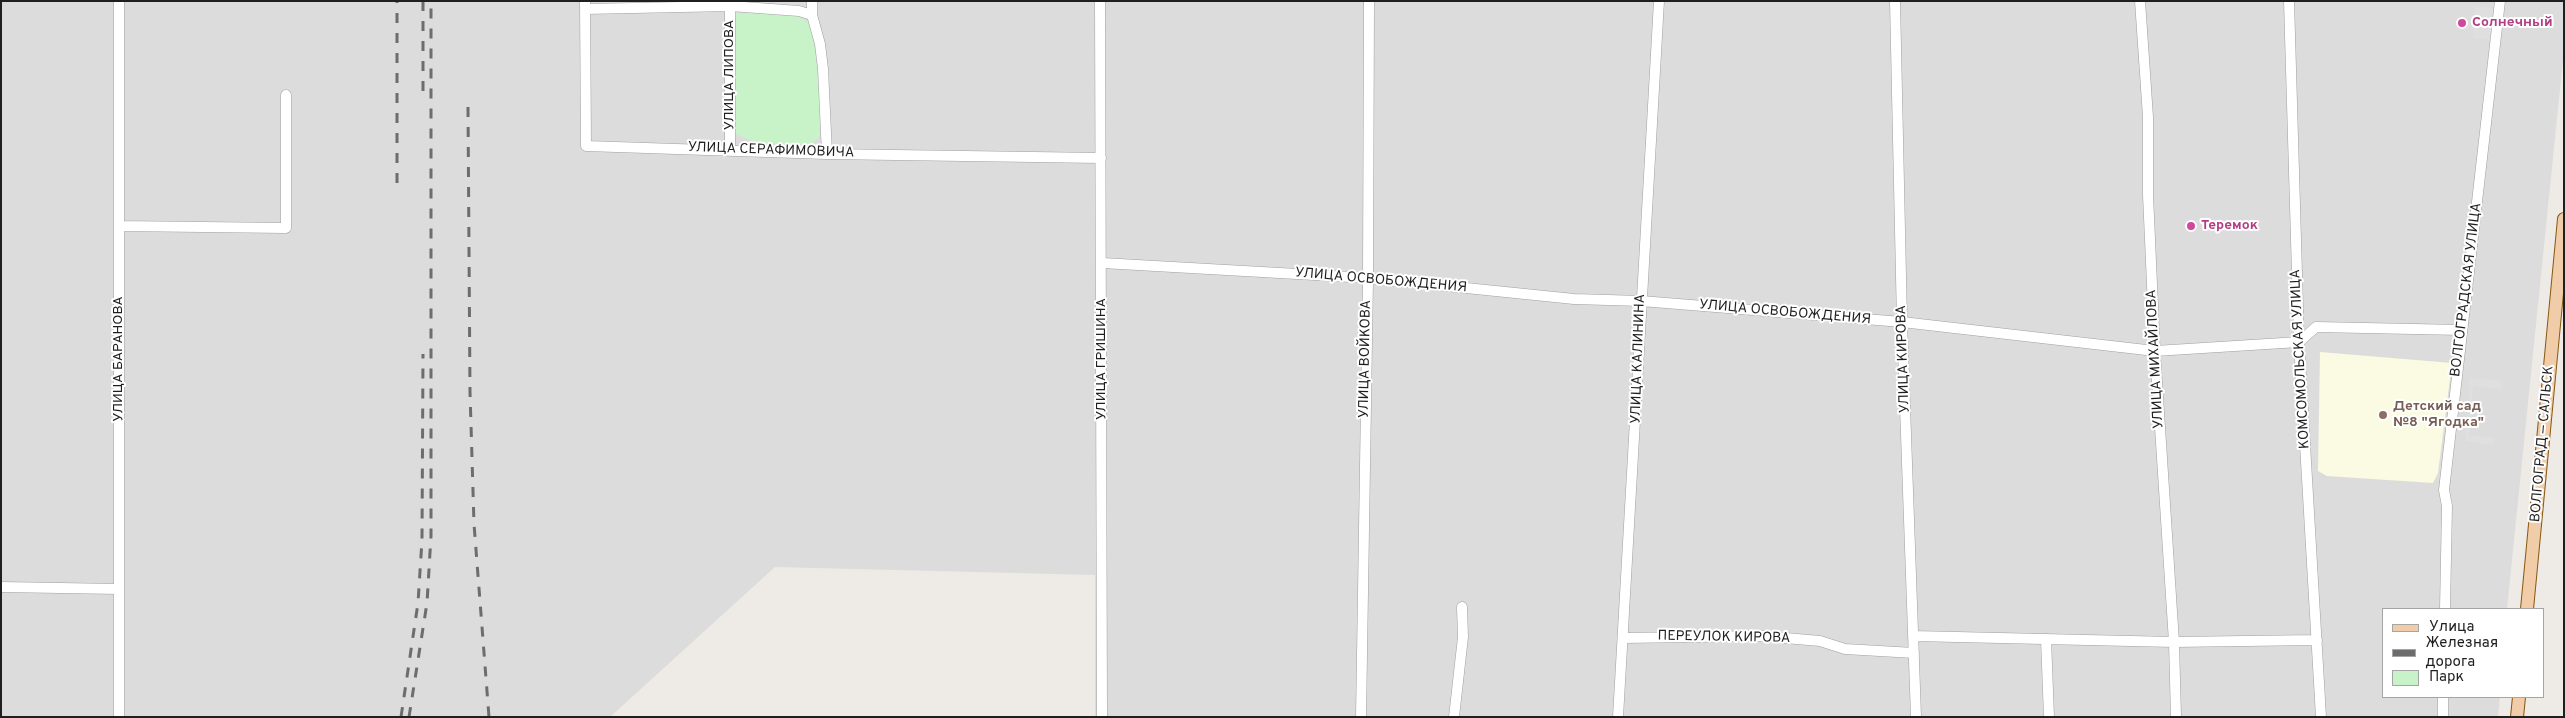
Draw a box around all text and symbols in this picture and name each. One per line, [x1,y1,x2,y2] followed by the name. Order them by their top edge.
[2472,15,2553,31] place label: Солнечный
[2456,17,2468,29] marker: Солнечный
[722,20,738,130] street label: УЛИЦА ЛИПОВА
[687,140,855,162] street label: УЛИЦА СЕРАФИМОВИЧА
[2448,202,2486,378] street label: ВОЛГОГРАДСКАЯ УЛИЦА
[2201,218,2258,234] place label: Теремок
[2185,220,2197,232] marker: Теремок
[1294,265,1468,297] street label: УЛИЦА ОСВОБОЖДЕНИЯ
[2288,269,2314,449] street label: КОМСОМОЛЬСКАЯ УЛИЦА
[2144,289,2168,429] street label: УЛИЦА МИХАЙЛОВА
[1628,294,1650,424] street label: УЛИЦА КАЛИНИНА
[111,296,127,422] street label: УЛИЦА БАРАНОВА
[1698,297,1872,329] street label: УЛИЦА ОСВОБОЖДЕНИЯ
[1094,298,1110,420] street label: УЛИЦА ГРИШИНА
[1357,300,1375,418] street label: УЛИЦА ВОЙКОВА
[1894,305,1914,413] street label: УЛИЦА КИРОВА
[2528,365,2558,523] street label: ВОЛГОГРАД — САЛЬСК
[2393,399,2484,432] place label: Детский сад №8 "Ягодка"
[2377,409,2389,421] marker: Детский сад №8 "Ягодка"
[2382,608,2545,698] legend
[2429,618,2474,637] text: Улица
[1657,628,1791,648] street label: ПЕРЕУЛОК КИРОВА
[2426,634,2498,672] text: Железная дорога
[2429,668,2464,687] text: Парк

